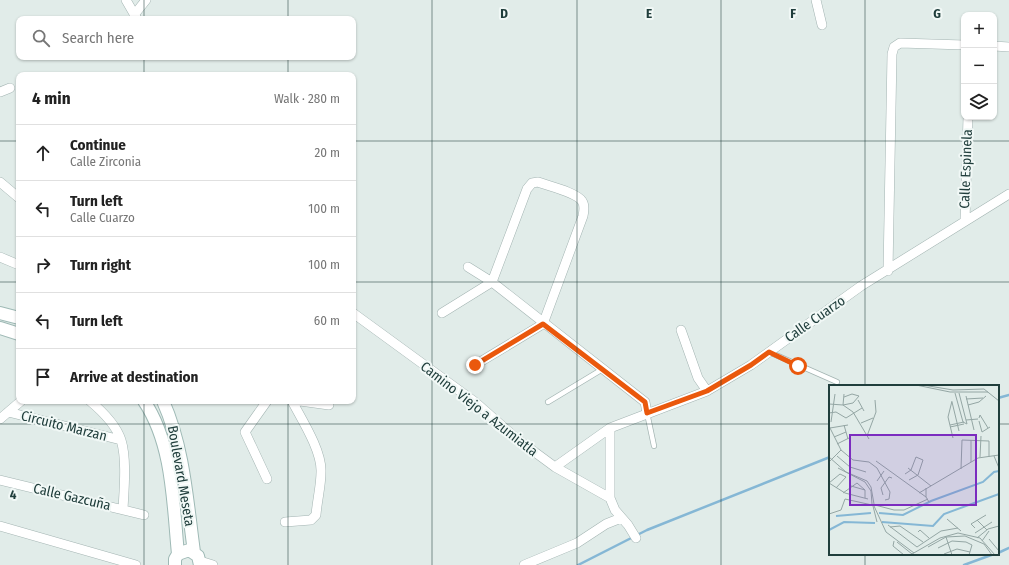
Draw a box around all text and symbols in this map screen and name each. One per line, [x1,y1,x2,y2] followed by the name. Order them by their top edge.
[500,6,508,21] text: D
[646,6,652,21] text: E
[790,6,796,21] text: F
[933,6,941,21] text: G
[961,12,997,120] map controls
[961,12,997,48] button: +
[16,16,356,60] search box
[30,27,52,49] icon: search
[62,29,134,47] text: Search here
[961,48,997,84] button: −
[961,84,997,120] button: layers
[32,88,71,109] text: 4 min
[274,91,340,106] text: Walk · 280 m
[956,129,976,209] street label: Calle Espinela
[70,136,126,154] text: Continue
[32,142,54,164] icon: ahead
[314,145,340,160] text: 20 m
[70,154,141,169] text: Calle Zirconia
[70,192,123,210] text: Turn left
[32,198,54,220] icon: left
[308,201,340,216] text: 100 m
[70,210,135,225] text: Calle Cuarzo
[32,254,54,276] icon: right
[70,256,131,274] text: Turn right
[308,257,340,272] text: 100 m
[782,292,848,346] street label: Calle Cuarzo
[32,310,54,332] icon: left
[70,312,123,330] text: Turn left
[314,313,340,328] text: 60 m
[466,356,484,374] route end
[789,357,807,375] route start
[417,358,541,460] street label: Camino Viejo a Azumiatla
[32,366,54,388] icon: arrive
[70,368,198,386] text: Arrive at destination
[829,385,999,555] inset map
[19,407,109,445] street label: Circuito Marzan
[164,424,198,528] street label: Boulevard Meseta
[32,480,113,514] street label: Calle Gazcuña
[10,487,17,502] text: 4

